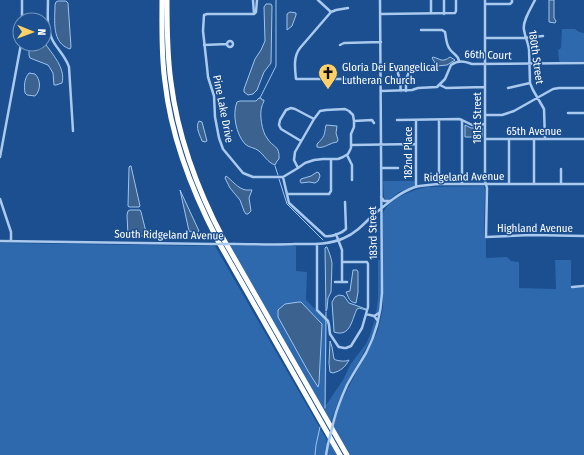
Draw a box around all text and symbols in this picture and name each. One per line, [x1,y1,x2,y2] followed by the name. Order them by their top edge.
[12,12,52,52] north arrow
[35,29,48,36] text: N
[526,29,546,85] street label: 180th Street
[464,48,512,62] street label: 66th Court
[342,61,439,87] place label: Gloria Dei Evangelical Lutheran Church
[317,62,339,90] church icon: Gloria Dei Evangelical Lutheran Church
[210,74,236,144] street label: Pine Lake Drive
[471,92,484,144] street label: 181st Street
[506,125,562,138] street label: 65th Avenue
[402,127,415,179] street label: 182nd Place
[424,170,504,184] street label: Ridgeland Avenue
[366,206,380,260] street label: 183rd Street
[497,222,573,235] street label: Highland Avenue
[114,228,224,242] street label: South Ridgeland Avenue

